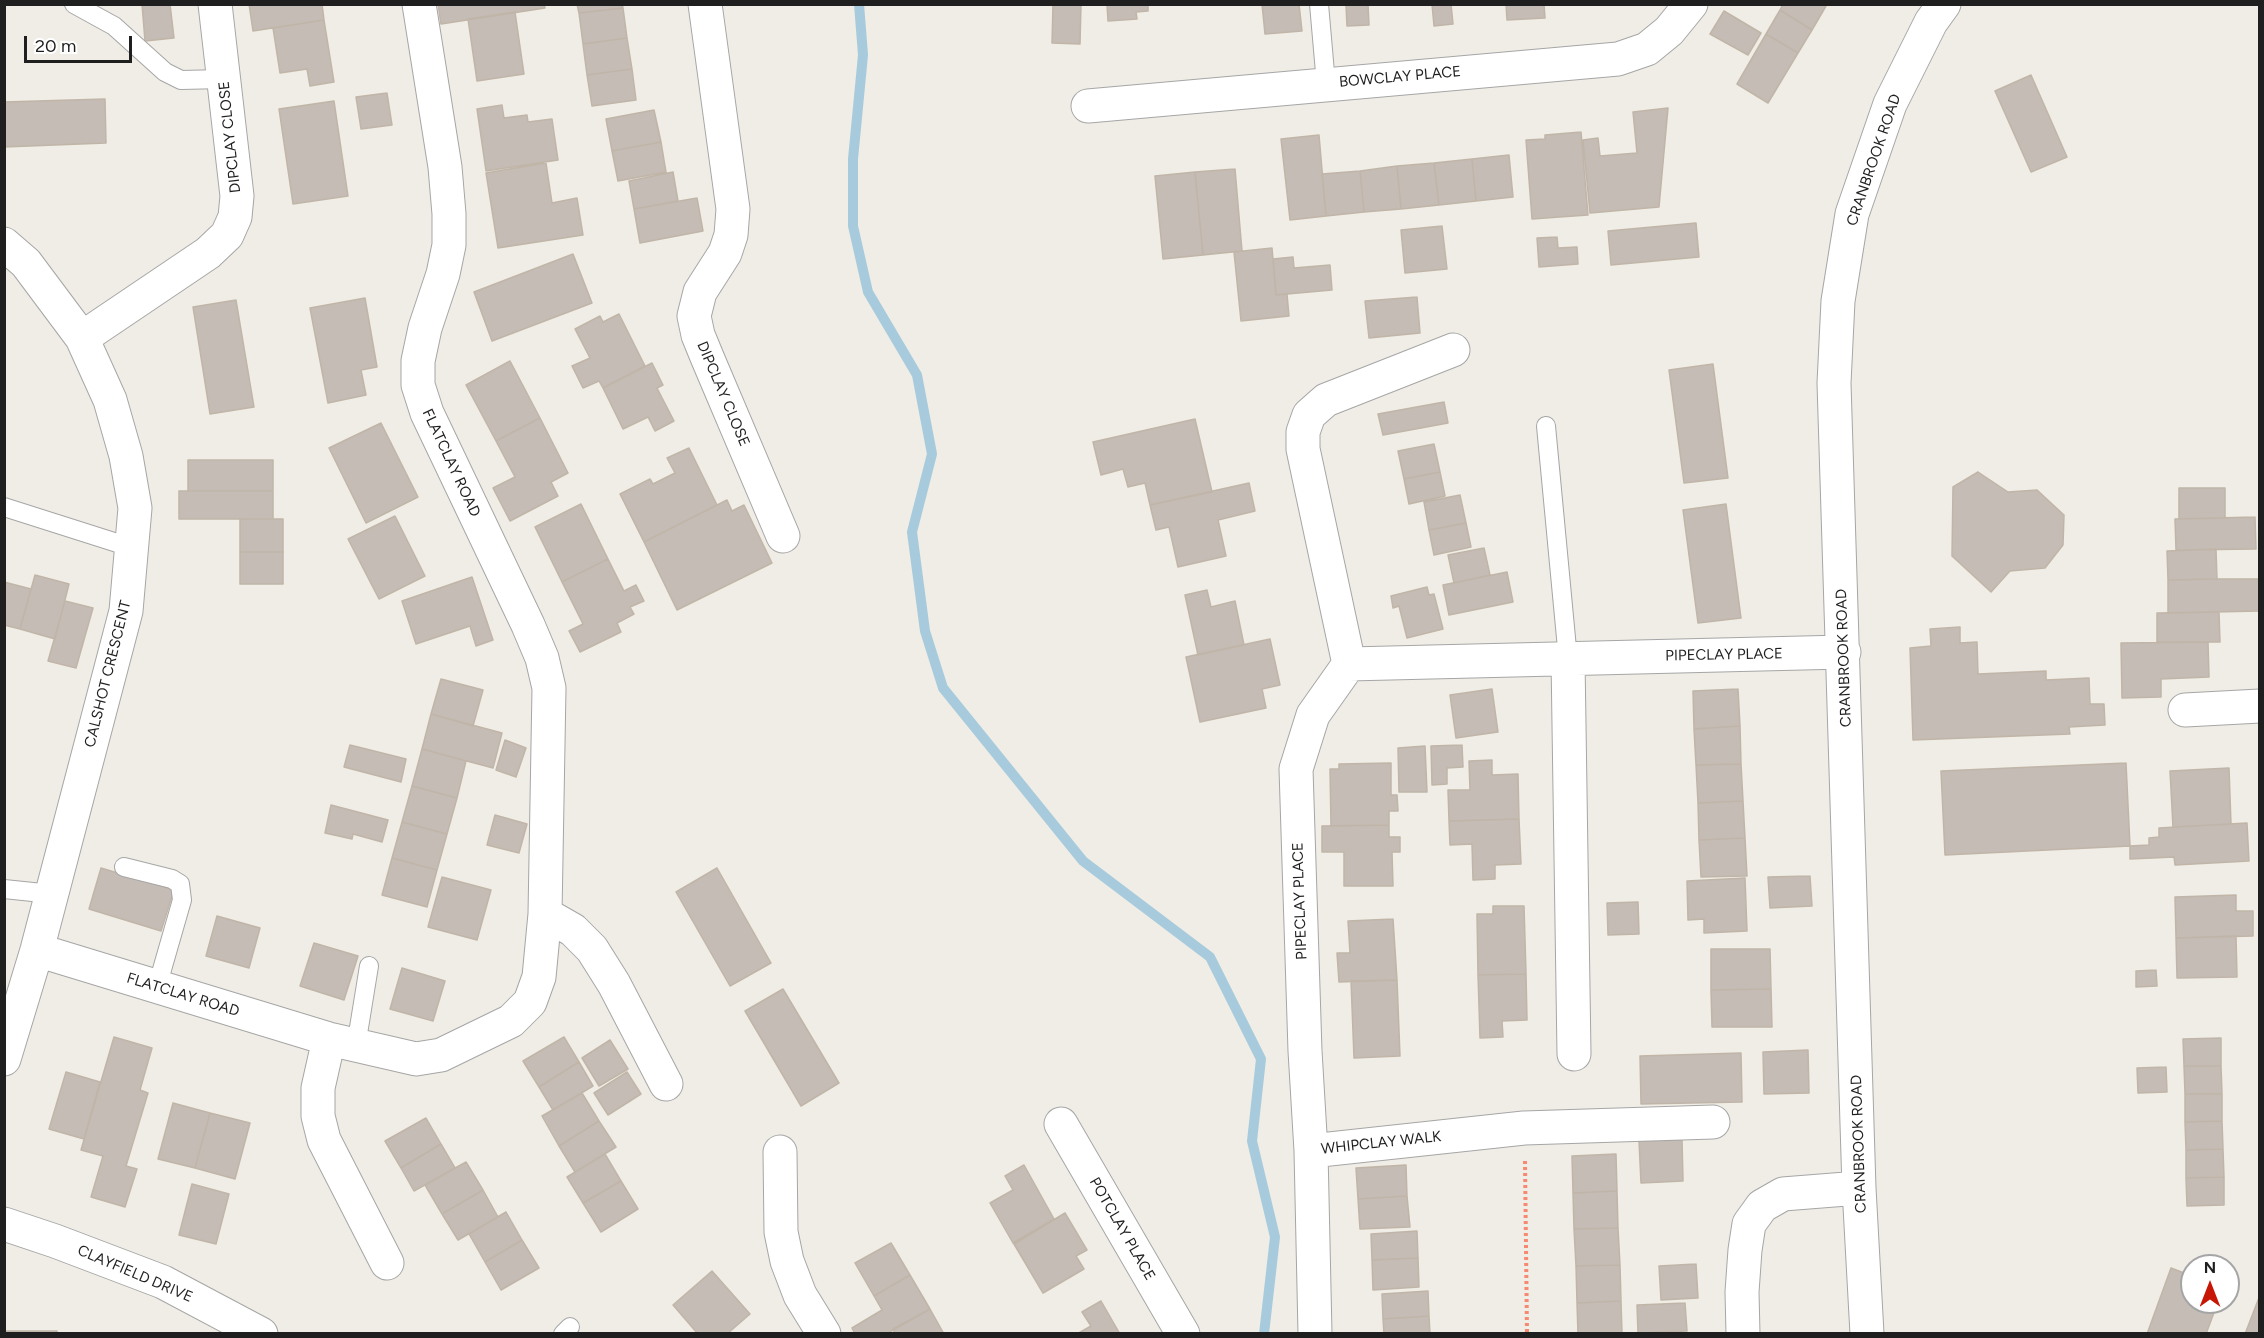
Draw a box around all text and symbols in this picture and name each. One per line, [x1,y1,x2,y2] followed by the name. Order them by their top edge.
[27,24,135,62] scale bar
[35,35,76,57] text: 20 m
[1338,63,1462,91] street label: BOWCLAY PLACE
[215,80,245,194] street label: DIPCLAY CLOSE
[1843,92,1905,228] street label: CRANBROOK ROAD
[693,339,753,449] street label: DIPCLAY CLOSE
[418,406,484,520] street label: FLATCLAY ROAD
[1833,589,1855,727] street label: CRANBROOK ROAD
[81,599,135,749] street label: CALSHOT CRESCENT
[1665,645,1783,665] street label: PIPECLAY PLACE
[1289,842,1311,960] street label: PIPECLAY PLACE
[124,969,242,1021] street label: FLATCLAY ROAD
[1848,1075,1870,1213] street label: CRANBROOK ROAD
[1320,1128,1442,1158] street label: WHIPCLAY WALK
[1085,1174,1159,1284] street label: POTCLAY PLACE
[75,1242,195,1306] street label: CLAYFIELD DRIVE
[2180,1254,2240,1314] north arrow
[2204,1258,2216,1277] text: N

